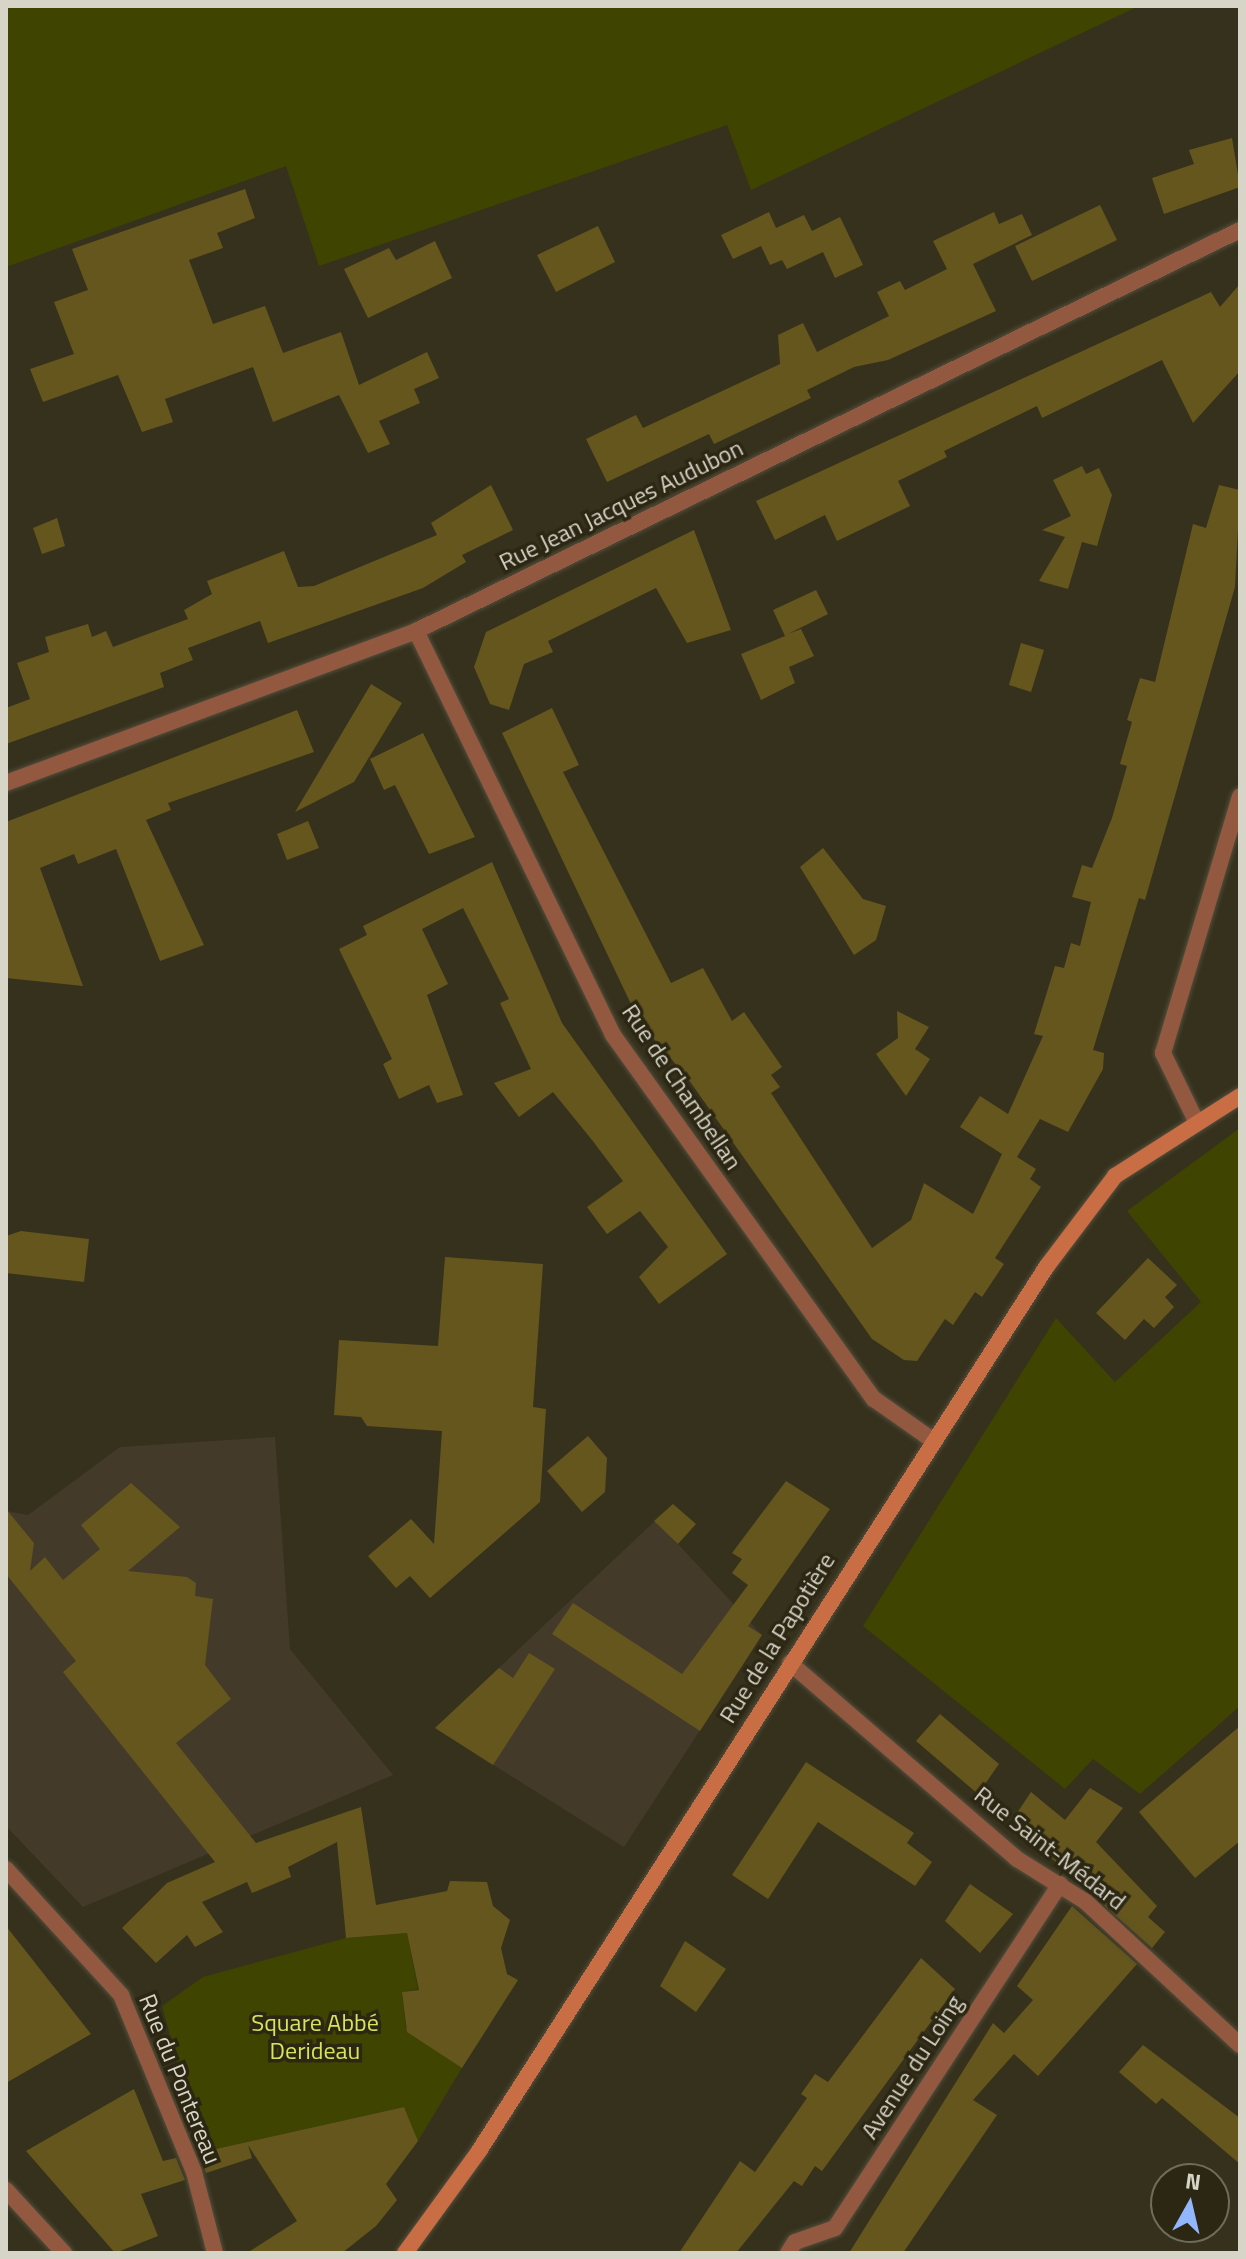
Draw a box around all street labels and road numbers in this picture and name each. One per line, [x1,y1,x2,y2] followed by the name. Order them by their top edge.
[494,433,748,577] street label: Rue Jean Jacques Audubon
[616,999,748,1175] street label: Rue de Chambellan
[713,1548,841,1728] street label: Rue de la Papotière
[969,1780,1131,1916] street label: Rue Saint-Médard
[133,1990,227,2168] street label: Rue du Pontereau
[855,1990,969,2144] street label: Avenue du Loing

